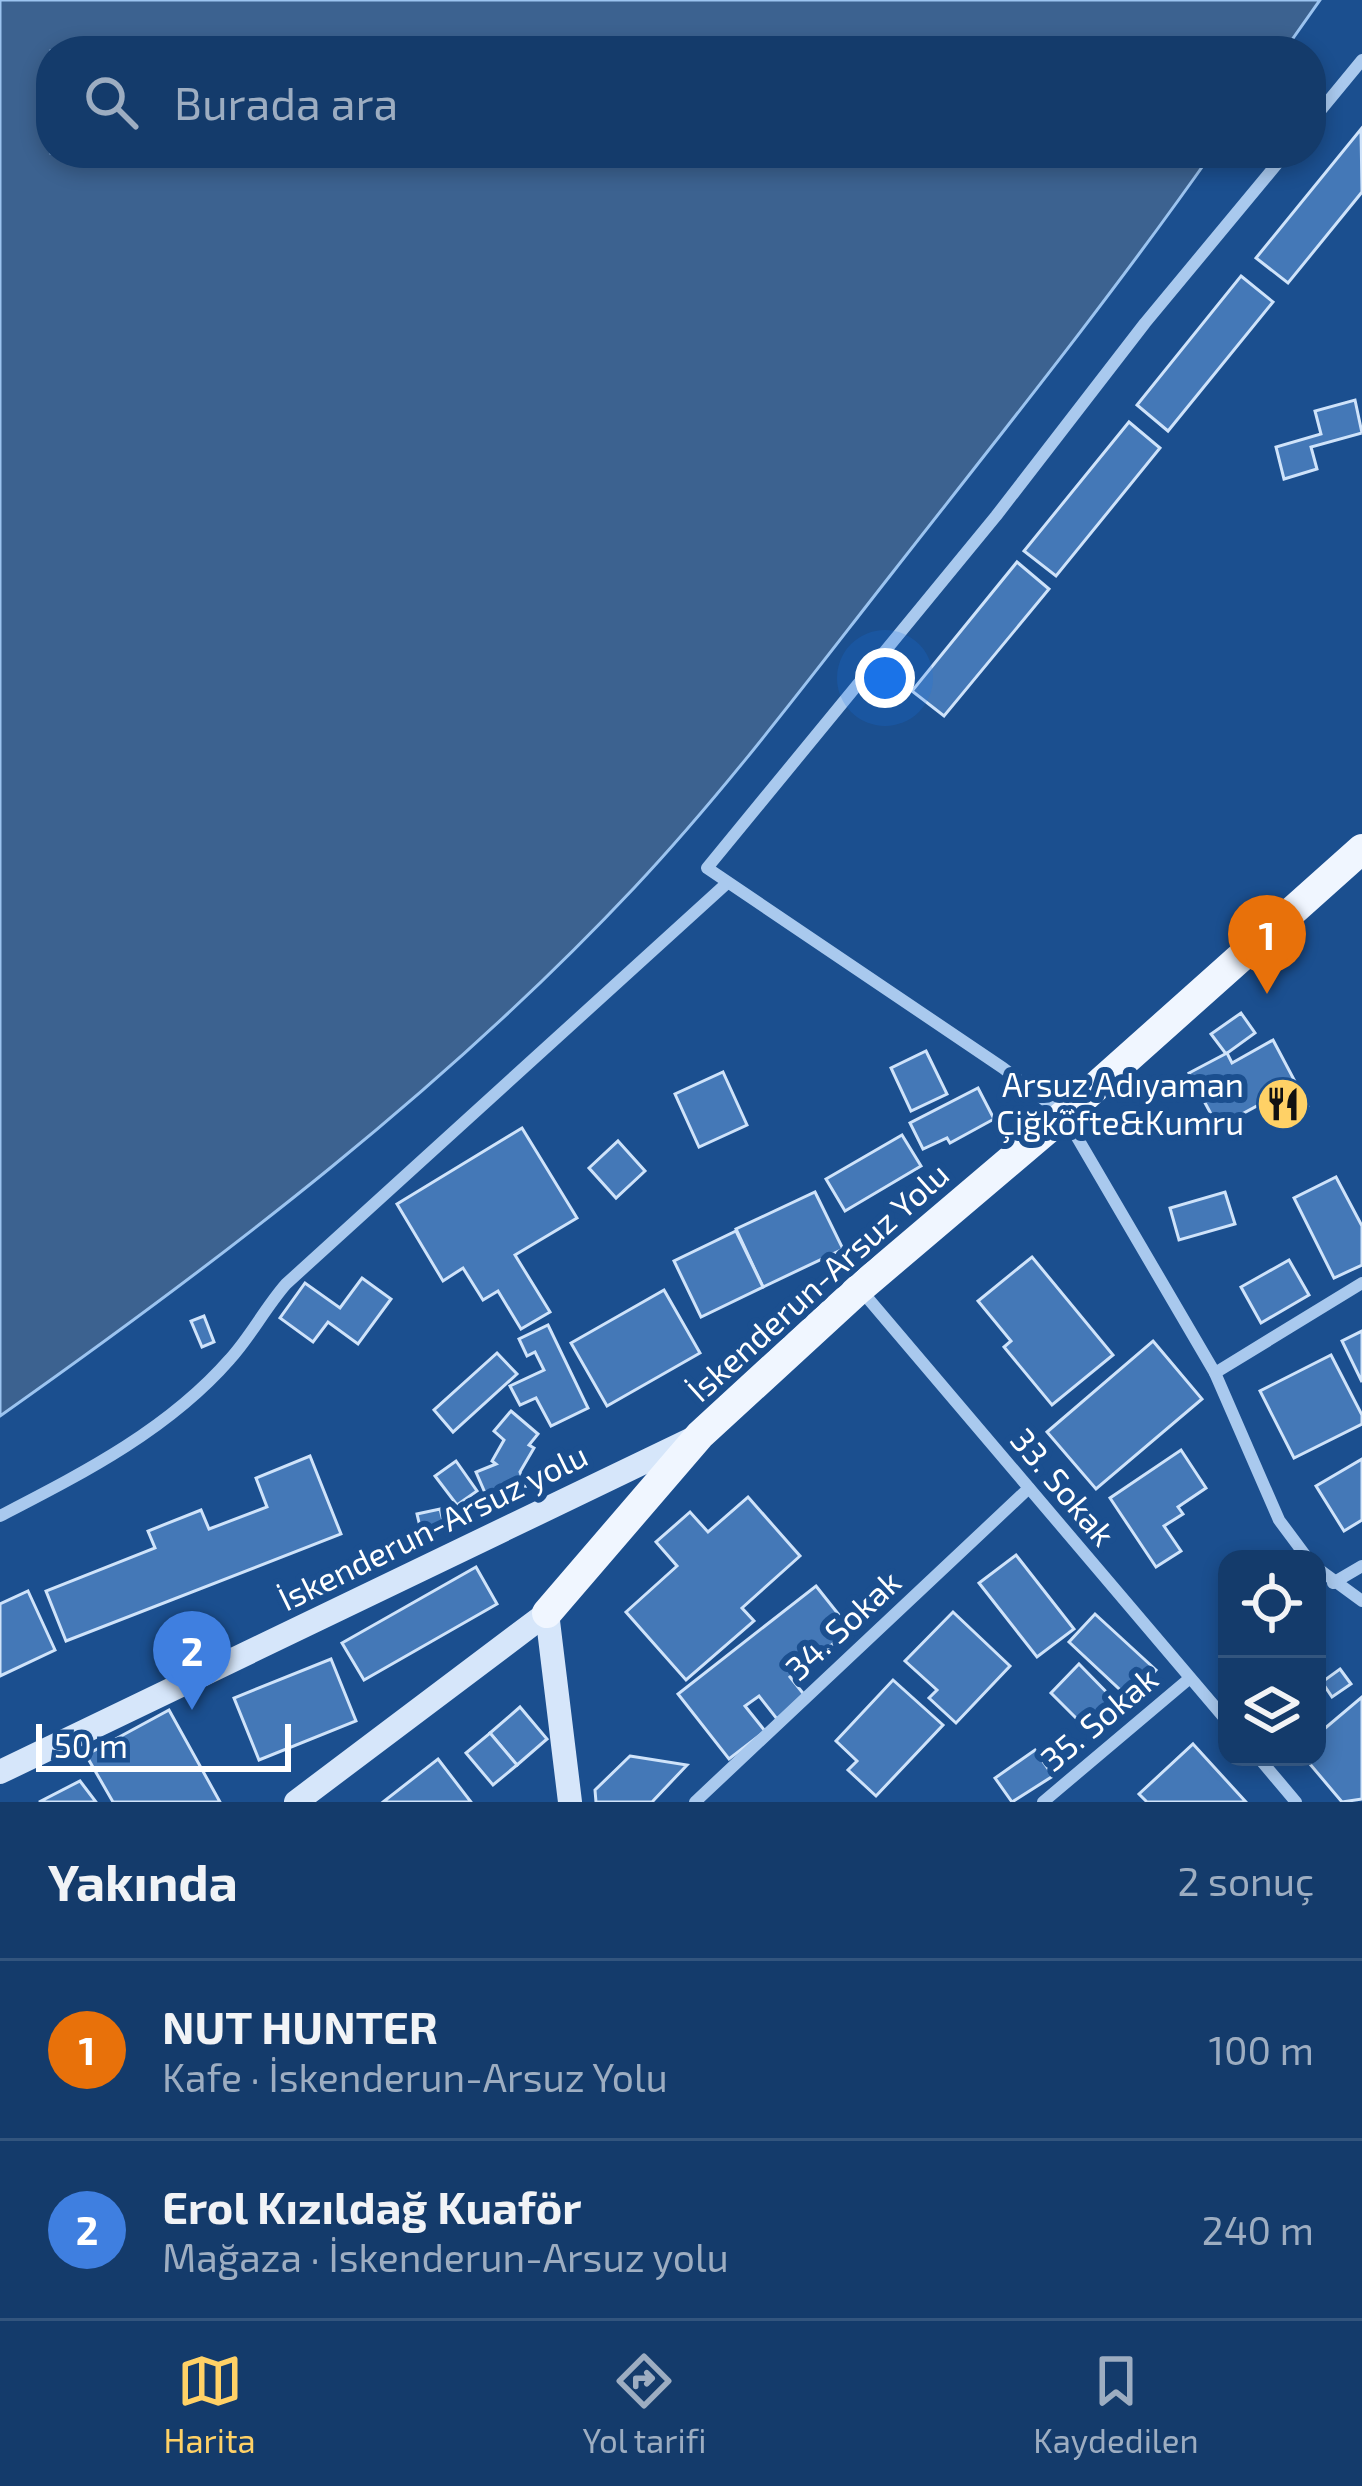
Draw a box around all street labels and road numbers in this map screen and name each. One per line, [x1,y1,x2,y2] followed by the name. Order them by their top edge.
[678,1153,956,1409] street label: İskenderun-Arsuz Yolu
[1003,1420,1124,1553] street label: 33. Sokak
[272,1434,594,1618] street label: İskenderun-Arsuz yolu
[777,1561,908,1687] street label: 34. Sokak
[1032,1658,1165,1779] street label: 35. Sokak

